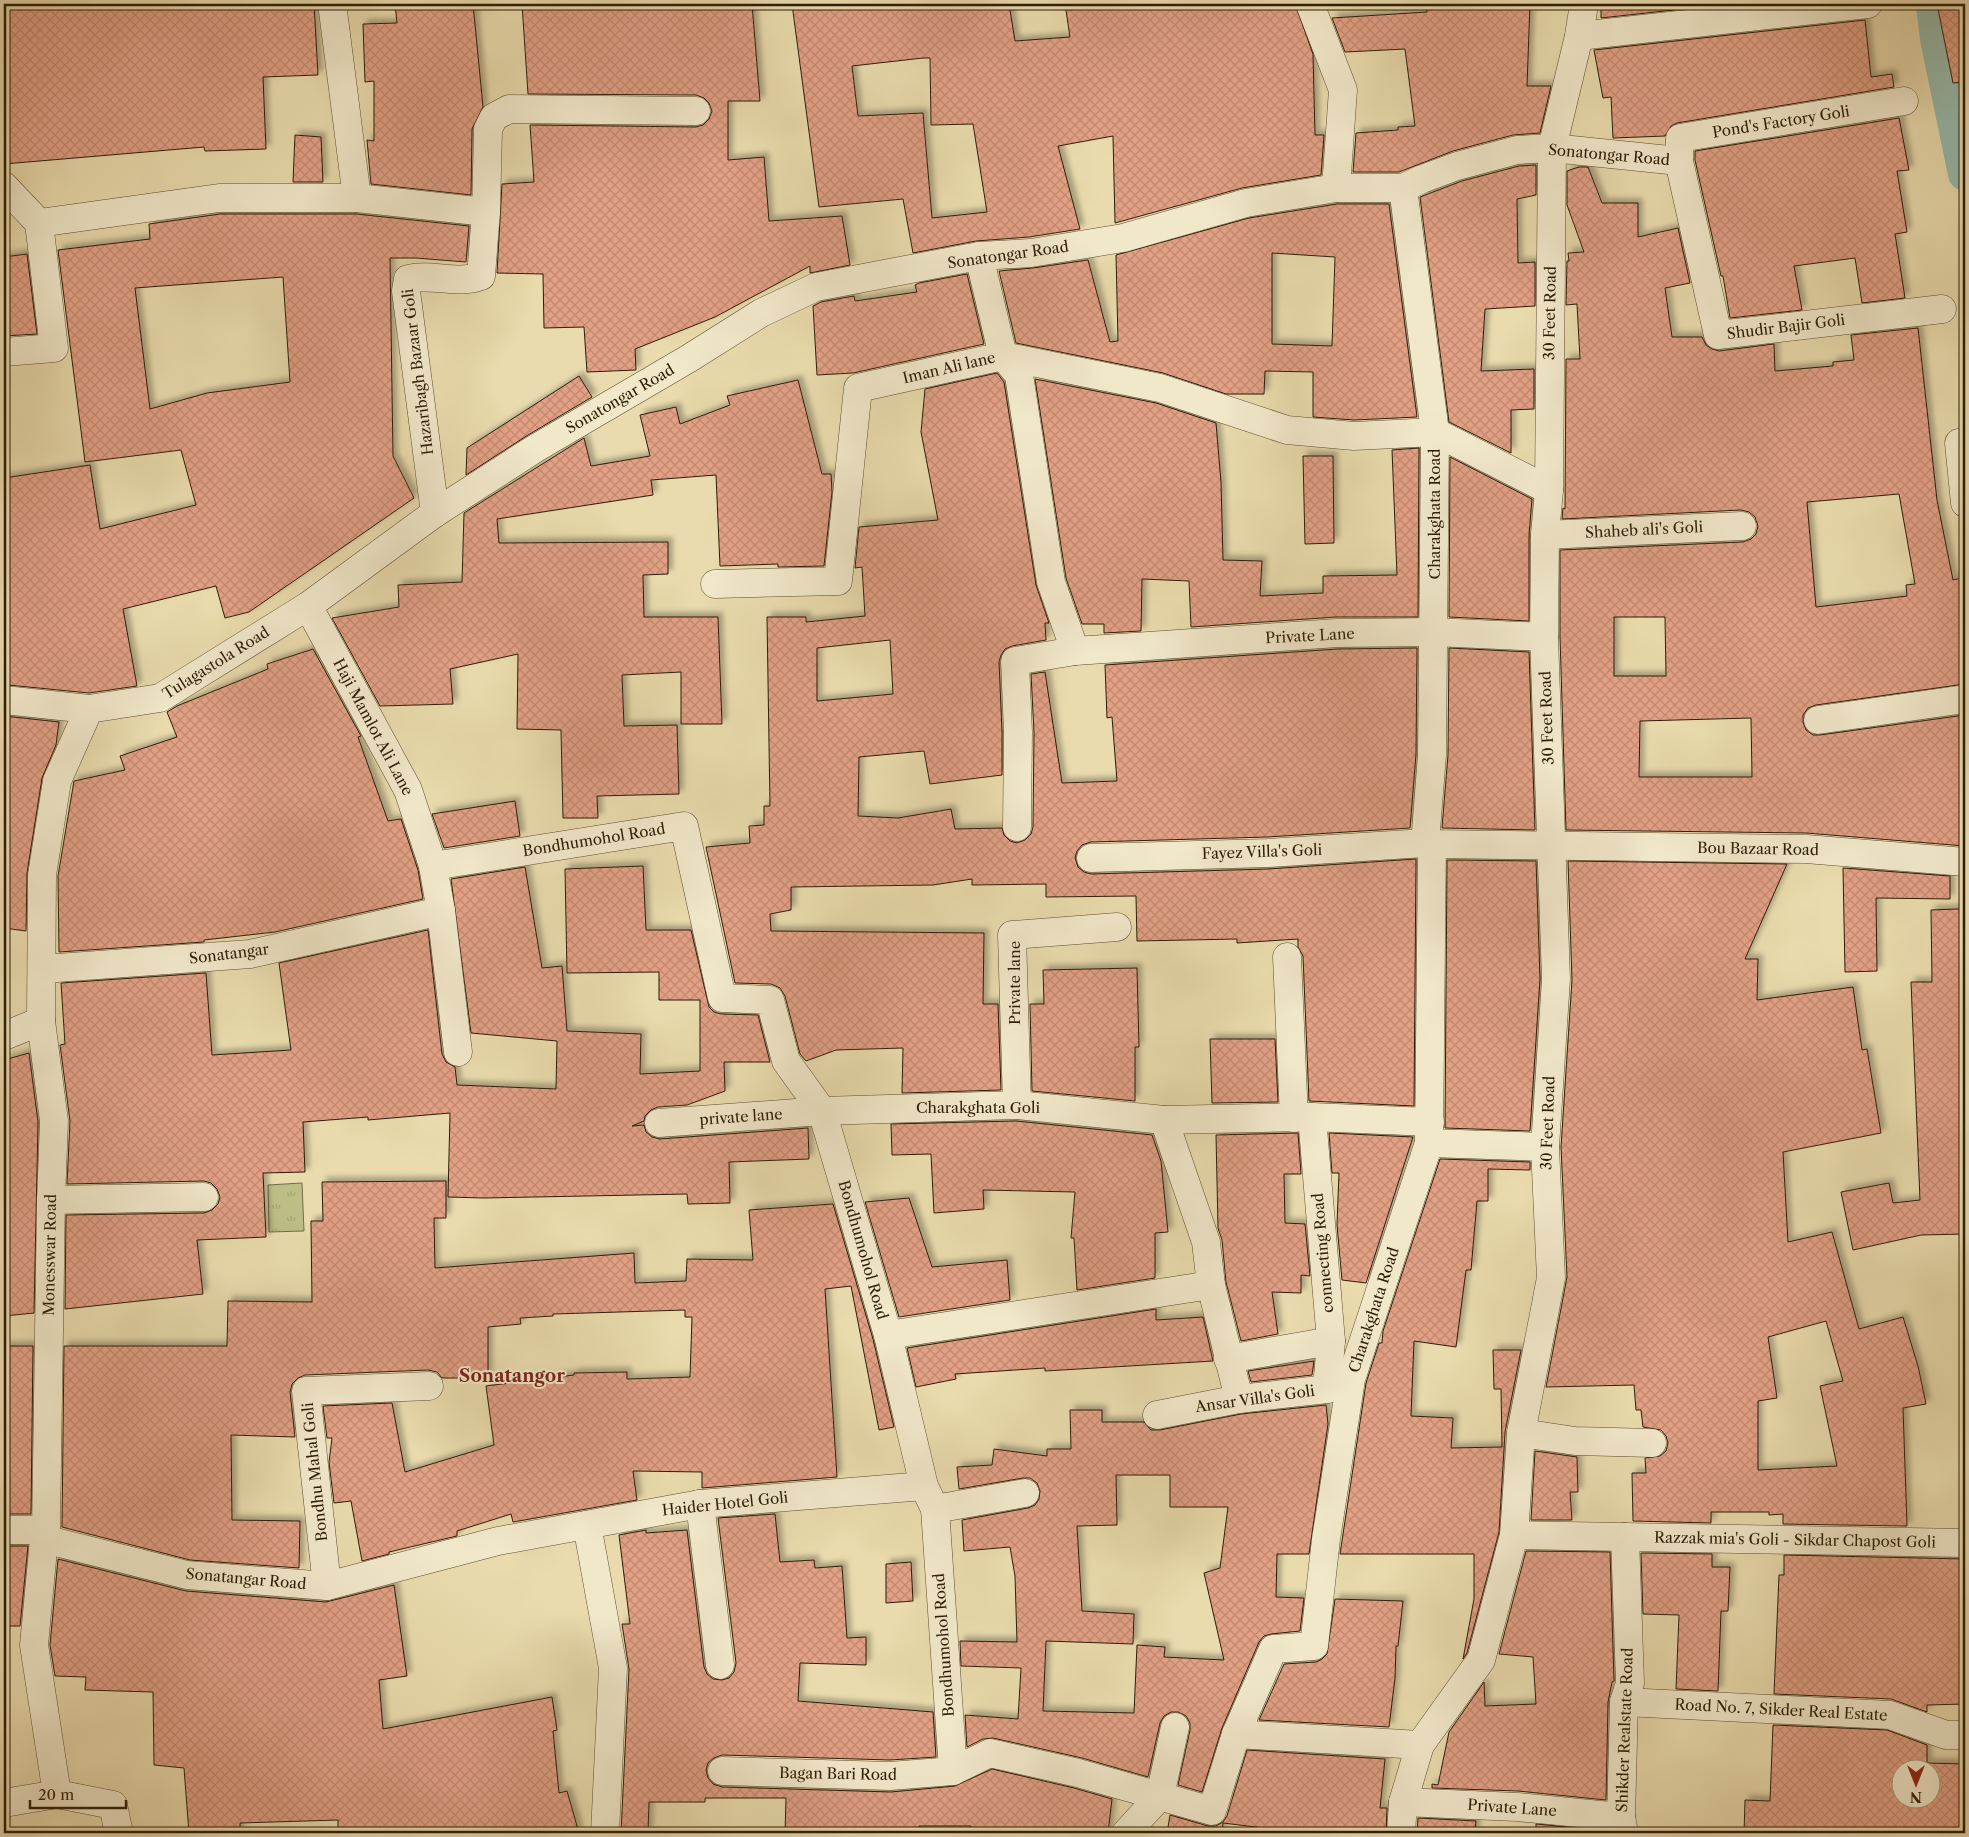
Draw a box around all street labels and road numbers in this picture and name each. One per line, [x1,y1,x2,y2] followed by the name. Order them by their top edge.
[1711,101,1851,142] street label: Pond's Factory Goli
[1547,140,1671,169] street label: Sonatongar Road
[946,237,1070,272] street label: Sonatongar Road
[1539,266,1560,360] street label: 30 Feet Road
[398,287,437,456] street label: Hazaribagh Bazaar Goli
[1726,310,1847,343] street label: Shudir Bajir Goli
[901,348,997,387] street label: Iman Ali lane
[562,360,677,437] street label: Sonatongar Road
[1425,449,1444,579] street label: Charakghata Road
[1585,517,1704,542] street label: Shaheb ali's Goli
[159,622,273,703] street label: Tulagastola Road
[1265,624,1355,647] street label: Private Lane
[329,655,418,799] street label: Haji Mamlot Ali Lane
[1535,671,1558,765] street label: 30 Feet Road
[521,819,667,860] street label: Bondhumohol Road
[1697,838,1819,859] street label: Bou Bazaar Road
[1202,840,1323,863] street label: Fayez Villa's Goli
[188,939,271,968] street label: Sonatangar
[1005,941,1024,1025] street label: Private lane
[1536,1076,1559,1170] street label: 30 Feet Road
[916,1098,1040,1117] street label: Charakghata Goli
[699,1104,783,1129] street label: private lane
[834,1178,892,1322] street label: Bondhumohol Road
[1308,1192,1337,1314] street label: connecting Road
[39,1194,60,1316] street label: Monesswar Road
[1344,1245,1403,1375] street label: Charakghata Road
[1193,1381,1316,1416] street label: Ansar Villa's Goli
[298,1401,331,1543] street label: Bondhu Mahal Goli
[661,1487,789,1520] street label: Haider Hotel Goli
[1654,1528,1936,1551] street label: Razzak mia's Goli - Sikdar Chapost Goli
[185,1564,307,1593] street label: Sonatangar Road
[929,1572,958,1718] street label: Bondhumohol Road
[1612,1647,1637,1813] street label: Shikder Realstate Road
[1674,1694,1888,1725] street label: Road No. 7, Sikder Real Estate
[779,1763,897,1784] street label: Bagan Bari Road
[1467,1795,1557,1820] street label: Private Lane

